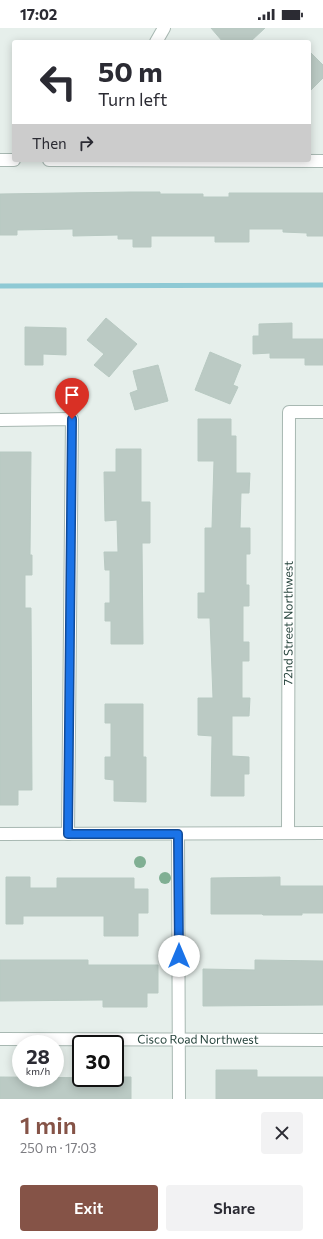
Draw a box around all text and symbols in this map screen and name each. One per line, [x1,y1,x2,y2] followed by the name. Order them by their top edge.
[20,5,57,23] text: 17:02
[98,54,163,88] text: 50 m
[32,56,84,108] icon: left
[98,88,167,110] text: Turn left
[75,132,97,154] icon: right
[32,134,67,152] text: Then
[55,378,89,419] pin
[61,384,83,406] icon: arrive
[280,561,295,685] street label: 72nd Street Northwest
[158,935,200,977] position arrow
[137,1031,259,1046] street label: Cisco Road Northwest
[72,1035,124,1087] speed limit sign: 30
[26,1044,50,1068] text: 28
[26,1065,50,1077] text: km/h
[20,1110,77,1139] text: 1 min
[261,1112,303,1154] button: close
[20,1140,96,1156] text: 250 m · 17:03
[20,1185,158,1231] button: Exit
[166,1185,303,1231] button: Share

